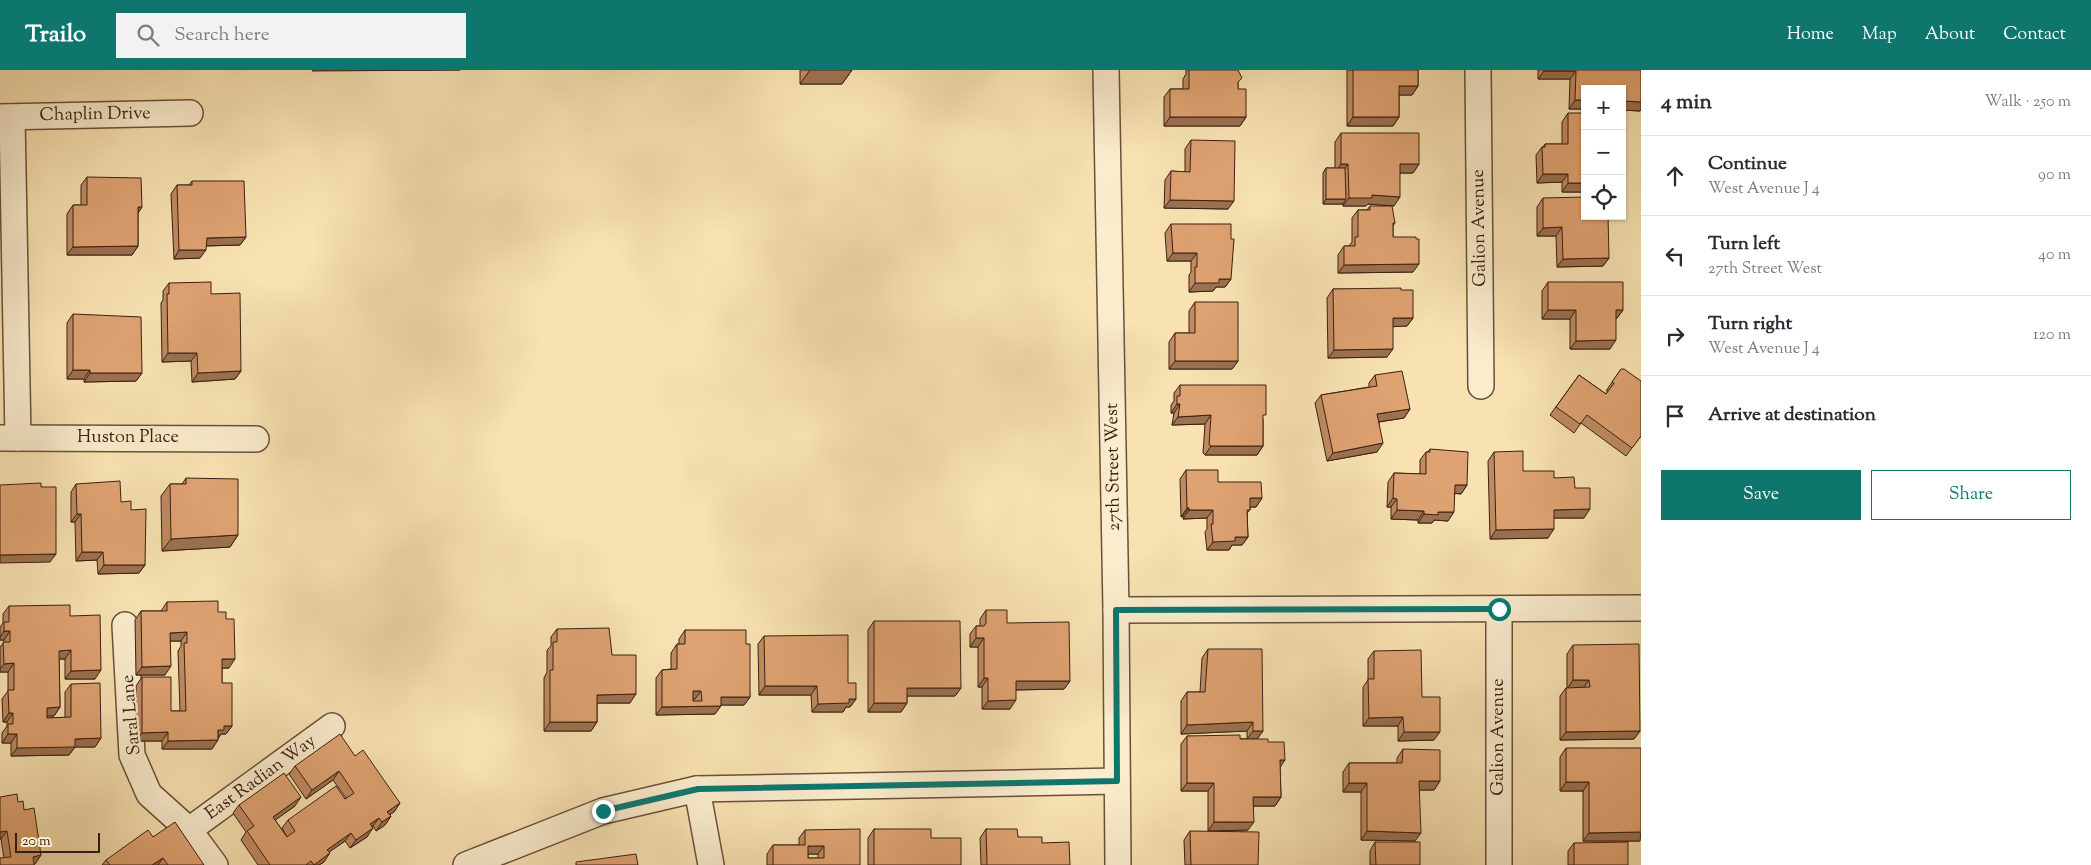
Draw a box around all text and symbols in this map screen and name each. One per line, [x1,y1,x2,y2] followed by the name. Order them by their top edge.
[116,13,466,58] search box
[25,18,86,52] text: Trailo
[134,21,162,49] icon: search
[174,22,270,49] text: Search here
[1787,22,1834,48] text: Home
[1862,22,1897,48] text: Map
[1925,22,1975,48] text: About
[2003,22,2066,48] text: Contact
[1581,85,1626,220] map controls
[1581,85,1626,130] button: +
[1661,88,1712,118] text: 4 min
[1985,91,2071,114] text: Walk · 250 m
[39,101,151,129] street label: Chaplin Drive
[1581,130,1626,175] button: −
[1708,151,1787,178] text: Continue
[1661,162,1689,190] icon: ahead
[2038,164,2071,187] text: 90 m
[1466,169,1494,287] street label: Galion Avenue
[1581,175,1626,220] button: locate
[1708,178,1820,201] text: West Avenue J 4
[1708,231,1780,258] text: Turn left
[1661,242,1689,270] icon: left
[2038,244,2071,267] text: 40 m
[1708,258,1822,281] text: 27th Street West
[1708,311,1792,338] text: Turn right
[1661,322,1689,350] icon: right
[2033,324,2071,347] text: 120 m
[1708,338,1820,361] text: West Avenue J 4
[1661,402,1689,430] icon: arrive
[1708,402,1876,429] text: Arrive at destination
[1100,403,1128,531] street label: 27th Street West
[77,425,179,451] street label: Huston Place
[1661,470,1861,520] button: Save
[1871,470,2071,520] button: Share
[1488,598,1511,621] route start
[116,674,148,756] street label: Saral Lane
[1486,678,1512,796] street label: Galion Avenue
[200,729,322,827] street label: East Radian Way
[592,800,615,823] route end
[15,830,100,853] scale bar
[22,832,51,852] text: 20 m

